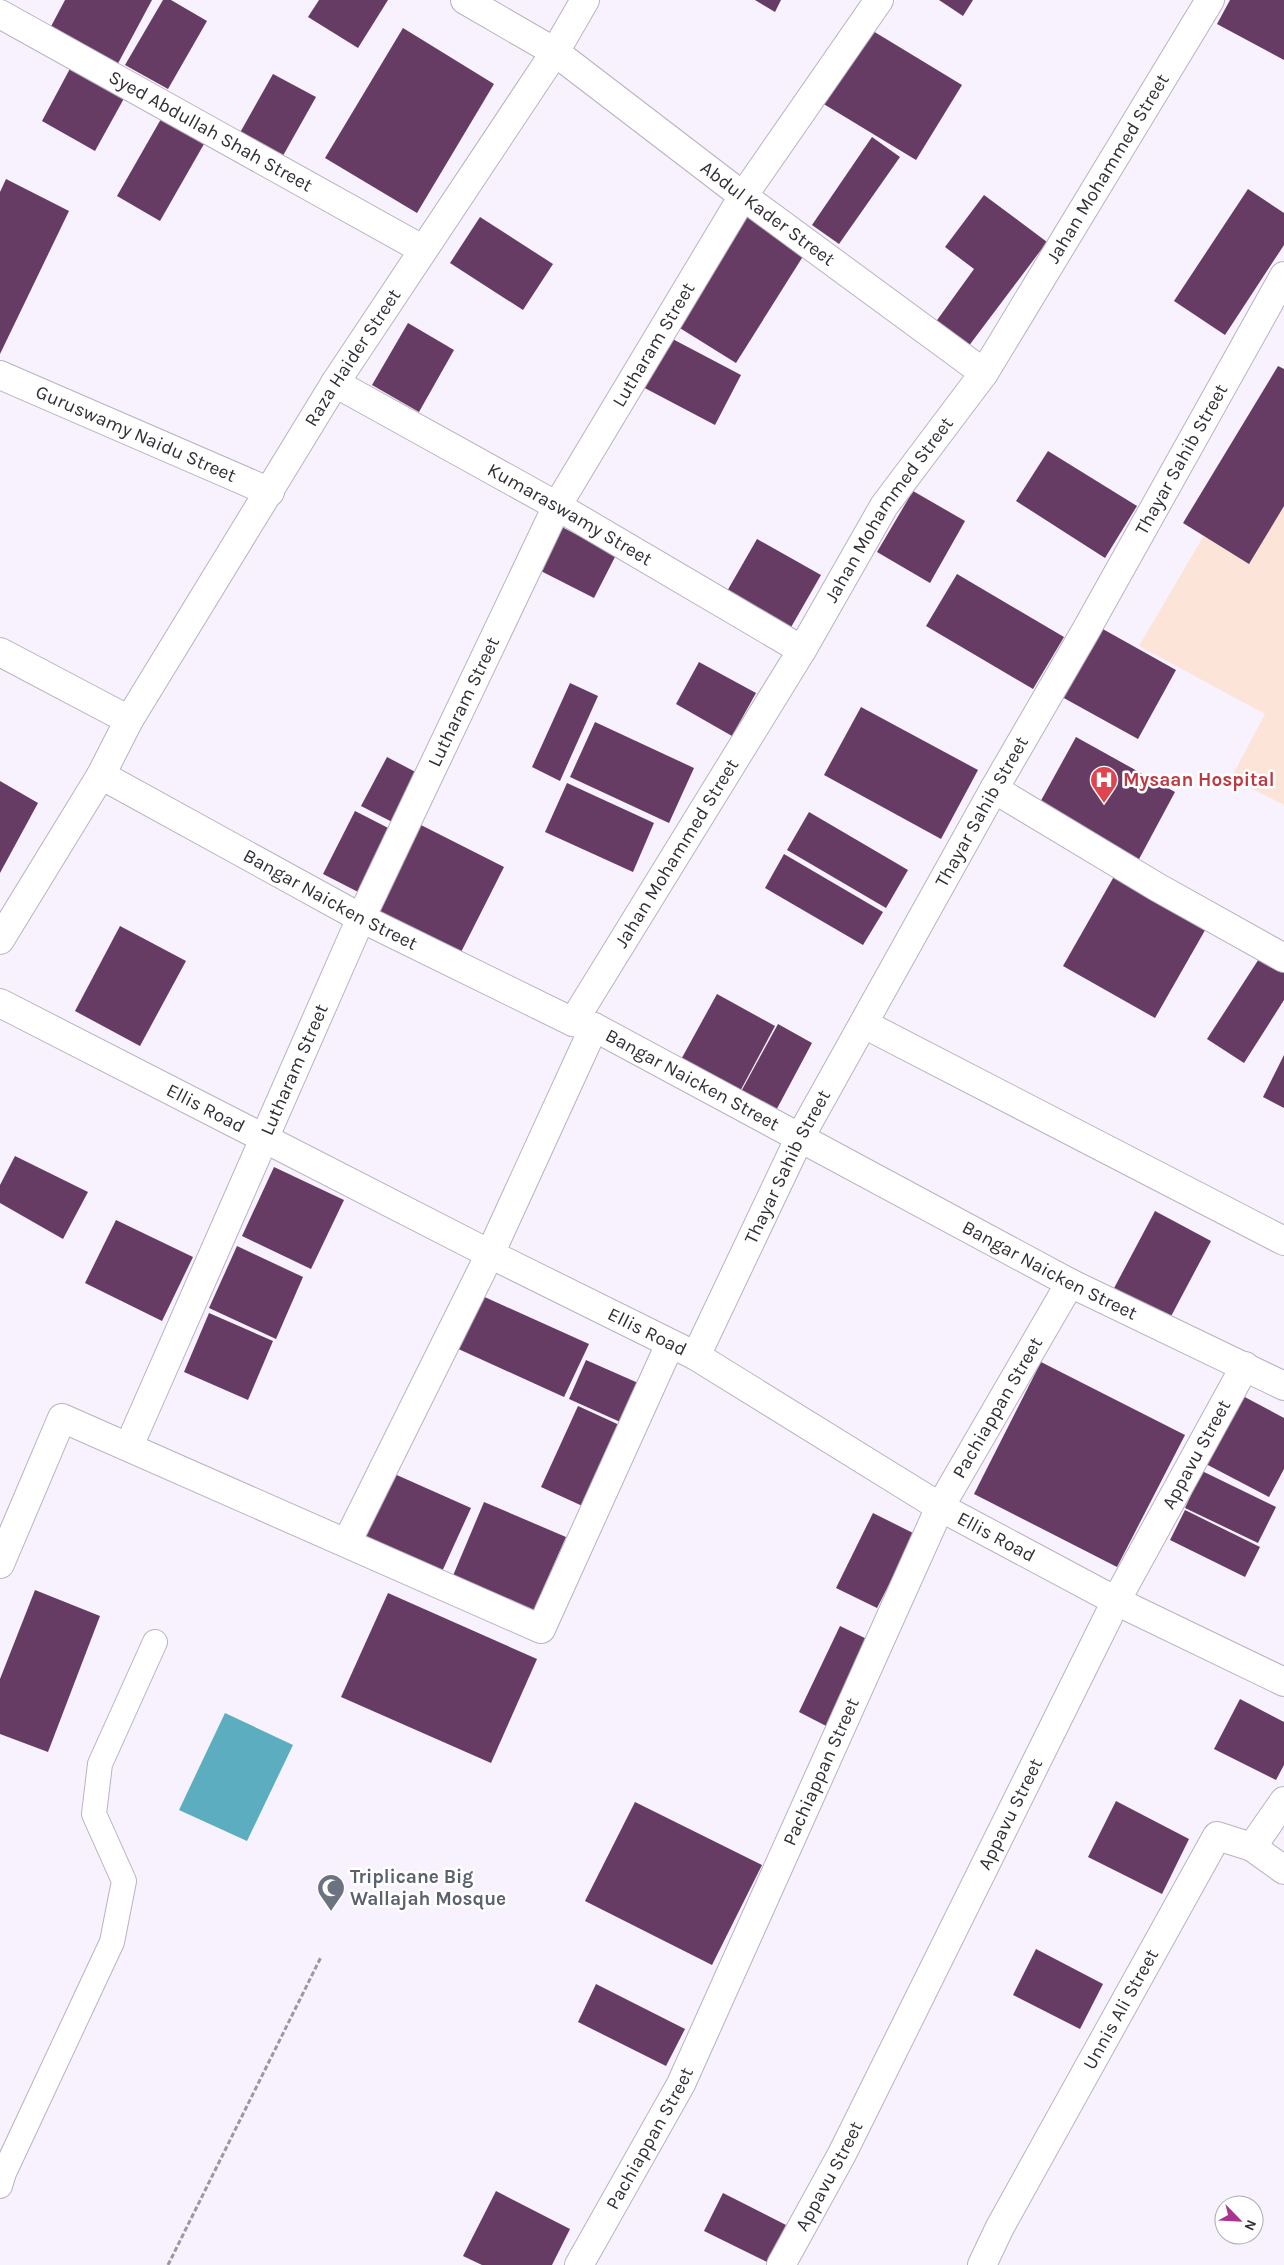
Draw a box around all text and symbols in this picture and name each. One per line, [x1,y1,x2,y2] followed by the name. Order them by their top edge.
[105,66,316,197] street label: Syed Abdullah Shah Street
[1042,70,1174,267] street label: Jahan Mohammed Street
[696,157,839,271] street label: Abdul Kader Street
[608,278,700,411] street label: Lutharam Street
[300,285,405,430] street label: Raza Haider Street
[1131,380,1232,539] street label: Thayar Sahib Street
[32,381,239,487] street label: Guruswamy Naidu Street
[820,413,958,607] street label: Jahan Mohammed Street
[484,459,656,570] street label: Kumaraswamy Street
[423,633,504,770] street label: Lutharam Street
[931,733,1033,891] street label: Thayar Sahib Street
[610,755,743,952] street label: Jahan Mohammed Street
[1089,765,1119,804] hospital icon: Mysaan Hospital
[1123,769,1274,791] place label: Mysaan Hospital
[239,844,421,955] street label: Bangar Naicken Street
[256,1001,333,1139] street label: Lutharam Street
[602,1024,783,1135] street label: Bangar Naicken Street
[163,1079,249,1138] street label: Ellis Road
[740,1086,835,1247] street label: Thayar Sahib Street
[958,1216,1141,1325] street label: Bangar Naicken Street
[604,1303,690,1361] street label: Ellis Road
[948,1333,1047,1482] street label: Pachiappan Street
[1158,1396,1235,1513] street label: Appavu Street
[953,1507,1039,1567] street label: Ellis Road
[778,1695,864,1849] street label: Pachiappan Street
[974,1755,1047,1873] street label: Appavu Street
[350,1866,506,1910] place label: Triplicane Big Wallajah Mosque
[316,1873,346,1912] mosque icon: Triplicane Big Wallajah Mosque
[1079,1945,1163,2073] street label: Unnis Ali Street
[601,2064,698,2213] street label: Pachiappan Street
[791,2118,867,2235] street label: Appavu Street
[1214,2195,1264,2245] north arrow
[1241,2217,1260,2233] text: N

